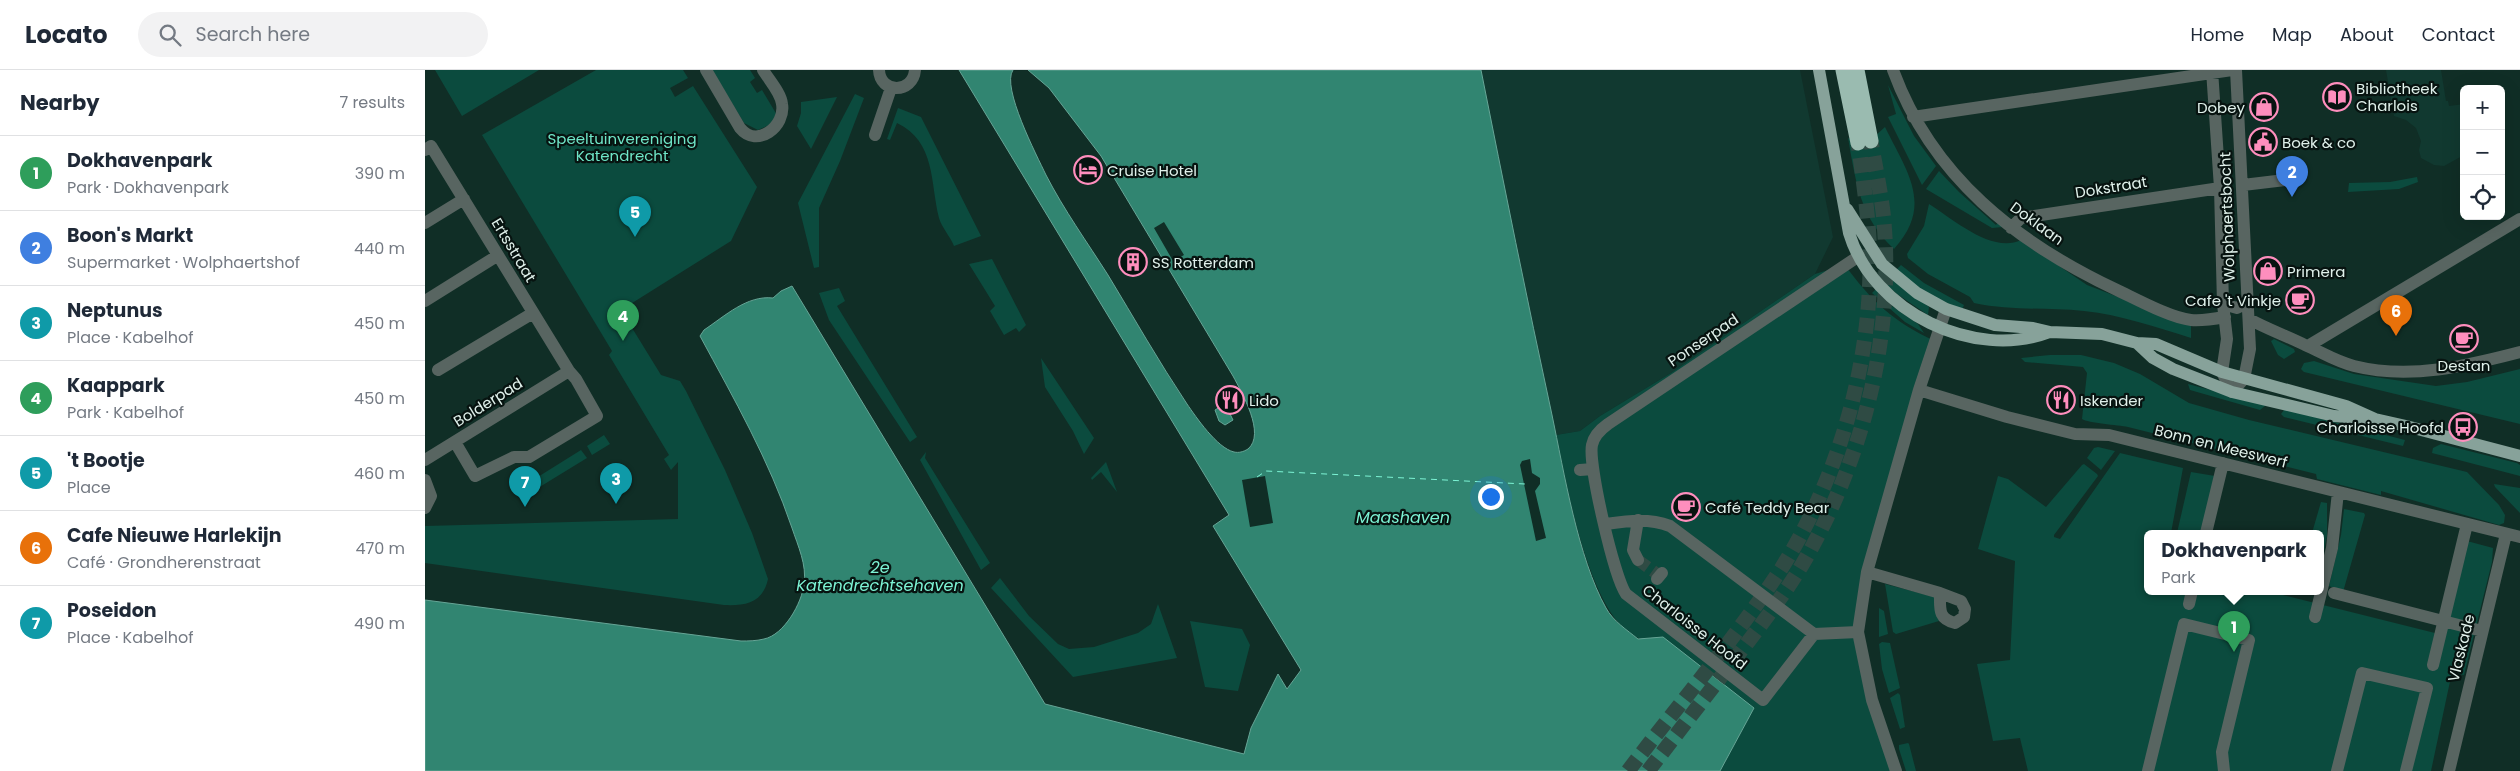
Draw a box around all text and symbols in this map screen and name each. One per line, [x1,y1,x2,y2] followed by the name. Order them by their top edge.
[138,12,488,57] search box
[25,18,108,51] text: Locato
[156,21,184,49] icon: search
[196,21,310,48] text: Search here
[2190,22,2244,47] text: Home
[2272,22,2312,47] text: Map
[2340,22,2394,47] text: About
[2422,22,2495,47] text: Contact
[2356,78,2438,116] place label: Bibliotheek Charlois
[2322,82,2352,112] library icon: Bibliotheek Charlois
[2460,85,2505,220] map controls
[2460,85,2505,130] button: +
[20,88,100,117] text: Nearby
[339,91,405,114] text: 7 results
[2249,92,2279,122] shop icon: Dobey
[2197,97,2246,118] place label: Dobey
[2248,127,2278,157] public building icon: Boek & co
[547,128,697,166] park label: Speeltuinvereniging Katendrecht
[2460,130,2505,175] button: −
[2282,132,2356,153] place label: Boek & co
[67,147,212,174] text: Dokhavenpark
[2214,152,2240,282] street label: Wolphaertsbocht
[1073,155,1103,185] hotel icon: Cruise Hotel
[2276,156,2308,197] pin: 2
[1107,160,1197,181] place label: Cruise Hotel
[33,162,39,185] text: 1
[355,162,405,185] text: 390 m
[2074,171,2148,203] street label: Dokstraat
[2460,175,2505,220] button: locate
[67,176,229,199] text: Park · Dokhavenpark
[619,196,651,237] pin: 5
[2006,196,2068,250] street label: Doklaan
[487,214,541,286] street label: Ertsstraat
[67,222,193,249] text: Boon's Markt
[31,237,41,260] text: 2
[354,237,405,260] text: 440 m
[1118,247,1148,277] building icon: SS Rotterdam
[67,251,300,274] text: Supermarket · Wolphaertshof
[1152,252,1254,273] place label: SS Rotterdam
[2253,256,2283,286] shop icon: Primera
[2287,261,2345,282] place label: Primera
[2285,285,2315,315] cafe icon: Cafe 't Vinkje
[2185,290,2281,311] place label: Cafe 't Vinkje
[2380,295,2412,336] pin: 6
[67,297,163,324] text: Neptunus
[607,300,639,341] pin: 4
[1664,309,1742,371] street label: Ponserpad
[31,312,41,335] text: 3
[354,312,405,335] text: 450 m
[2449,324,2479,354] cafe icon: Destan
[67,326,193,349] text: Place · Kabelhof
[2438,355,2490,376] place label: Destan
[67,372,165,399] text: Kaappark
[449,372,527,432] street label: Bolderpad
[1215,385,1245,415] restaurant icon: Lido
[2046,385,2076,415] restaurant icon: Iskender
[31,387,41,410] text: 4
[354,387,405,410] text: 450 m
[1249,390,1279,411] place label: Lido
[2080,390,2144,411] place label: Iskender
[67,401,184,424] text: Park · Kabelhof
[2448,412,2478,442] bus stop icon: Charloisse Hoofd
[2316,417,2444,438] place label: Charloisse Hoofd
[2152,419,2290,473] street label: Bonn en Meeswerf
[67,447,145,474] text: 't Bootje
[31,462,41,485] text: 5
[354,462,405,485] text: 460 m
[600,463,632,504] pin: 3
[509,466,541,507] pin: 7
[67,476,111,499] text: Place
[1478,484,1504,510] your location
[1671,492,1701,522] cafe icon: Café Teddy Bear
[1705,497,1830,518] place label: Café Teddy Bear
[1356,506,1450,529] water label: Maashaven
[67,522,282,549] text: Cafe Nieuwe Harlekijn
[2144,530,2324,595] popup
[31,537,41,560] text: 6
[355,537,405,560] text: 470 m
[2161,537,2307,564] text: Dokhavenpark
[67,551,261,574] text: Café · Grondherenstraat
[796,556,964,597] water label: 2e Katendrechtsehaven
[2161,566,2196,589] text: Park
[1638,579,1752,675] street label: Charloisse Hoofd
[67,597,157,624] text: Poseidon
[2218,611,2250,652] pin: 1
[32,612,40,635] text: 7
[354,612,405,635] text: 490 m
[2442,612,2480,684] street label: Vlaskade
[67,626,193,649] text: Place · Kabelhof

